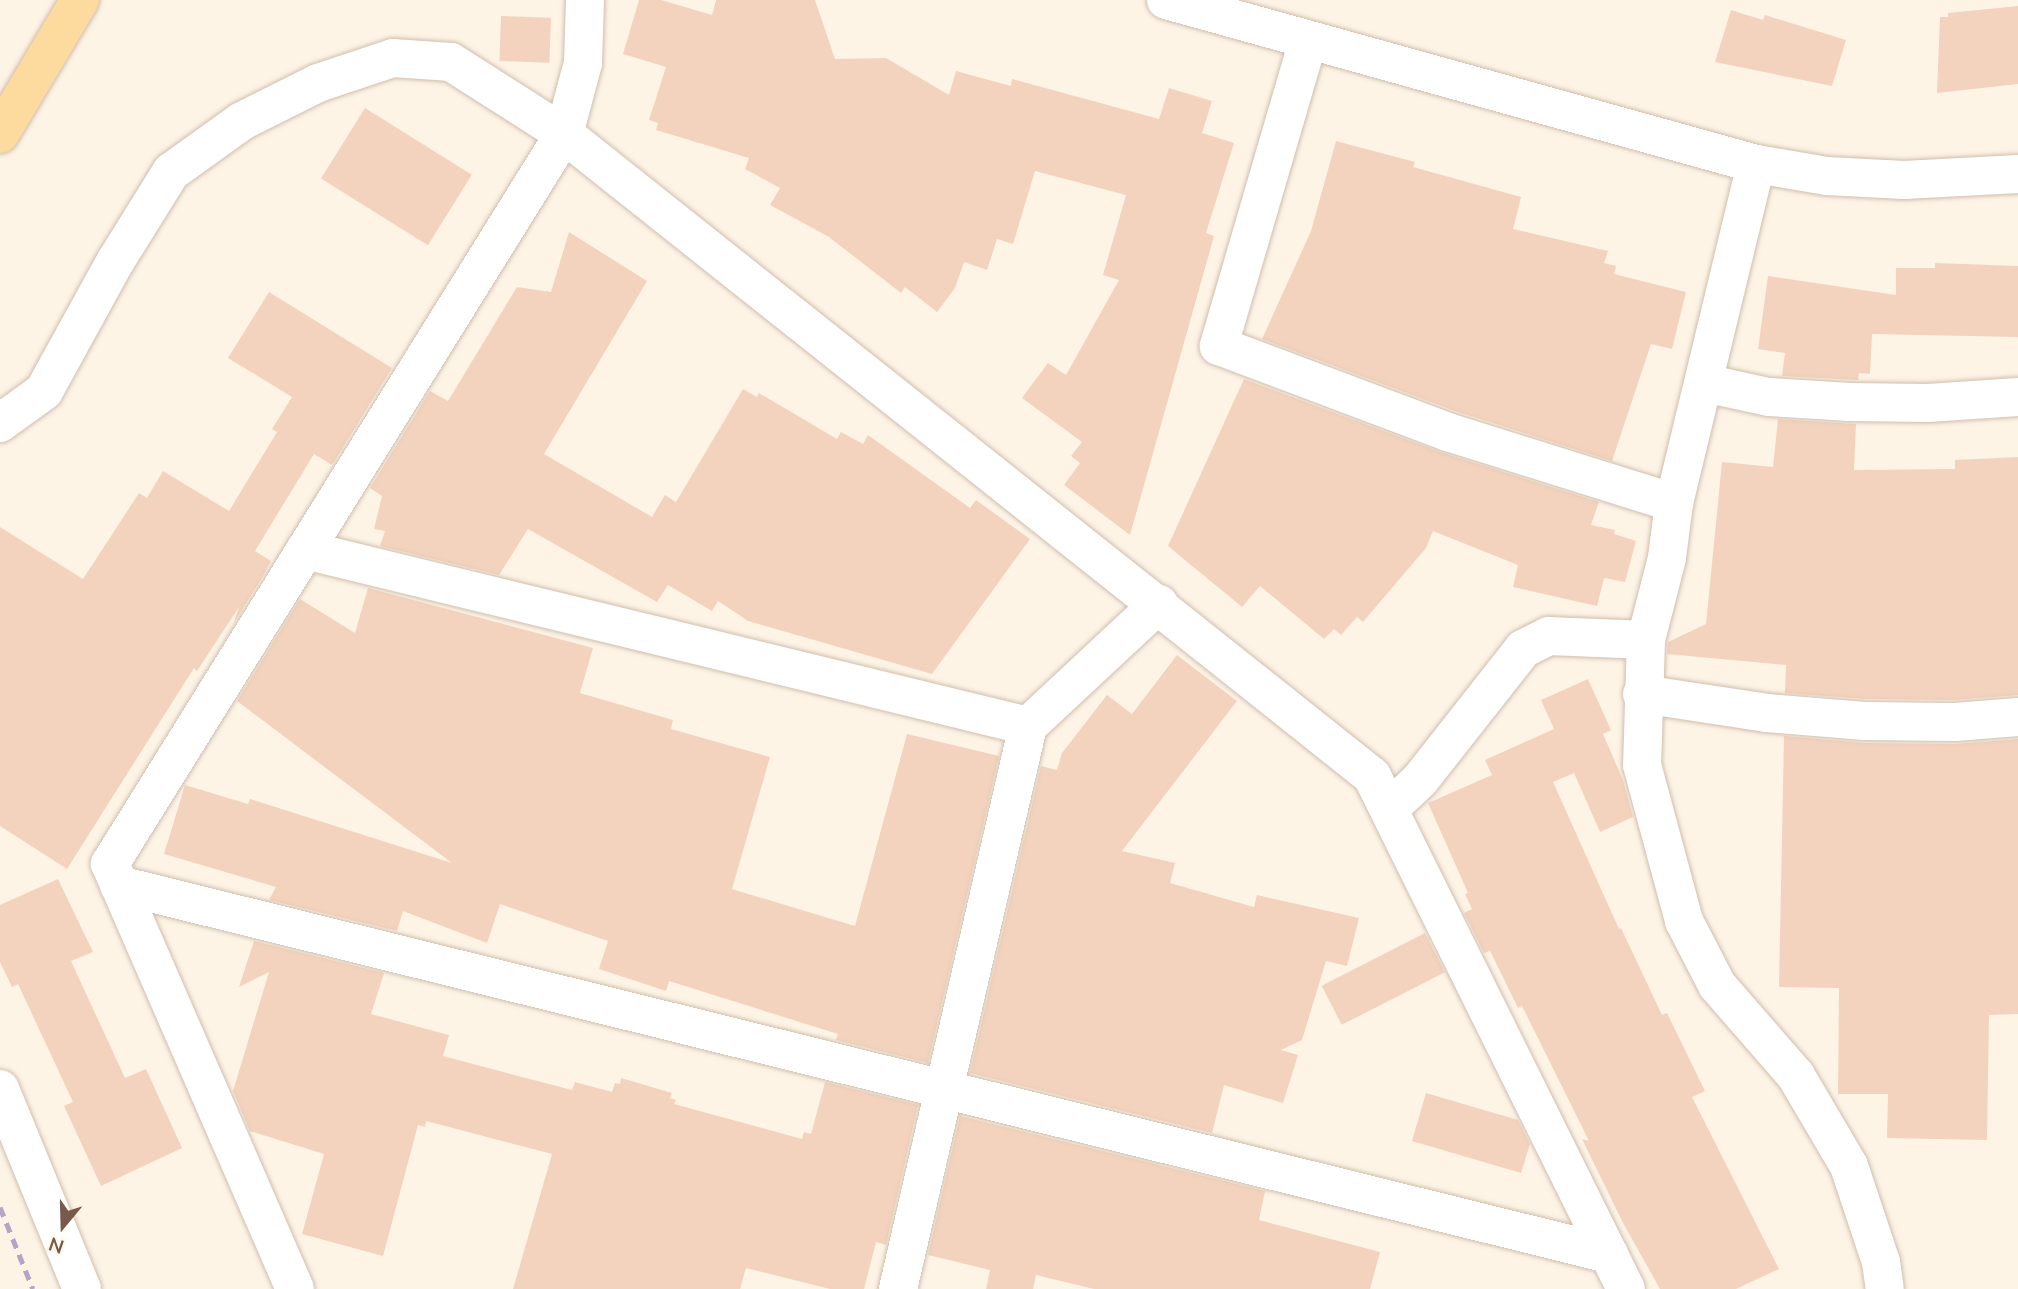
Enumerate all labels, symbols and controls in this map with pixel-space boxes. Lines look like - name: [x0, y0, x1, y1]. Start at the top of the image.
- north arrow: [28, 1191, 98, 1261]
- text: N: [45, 1232, 67, 1260]

